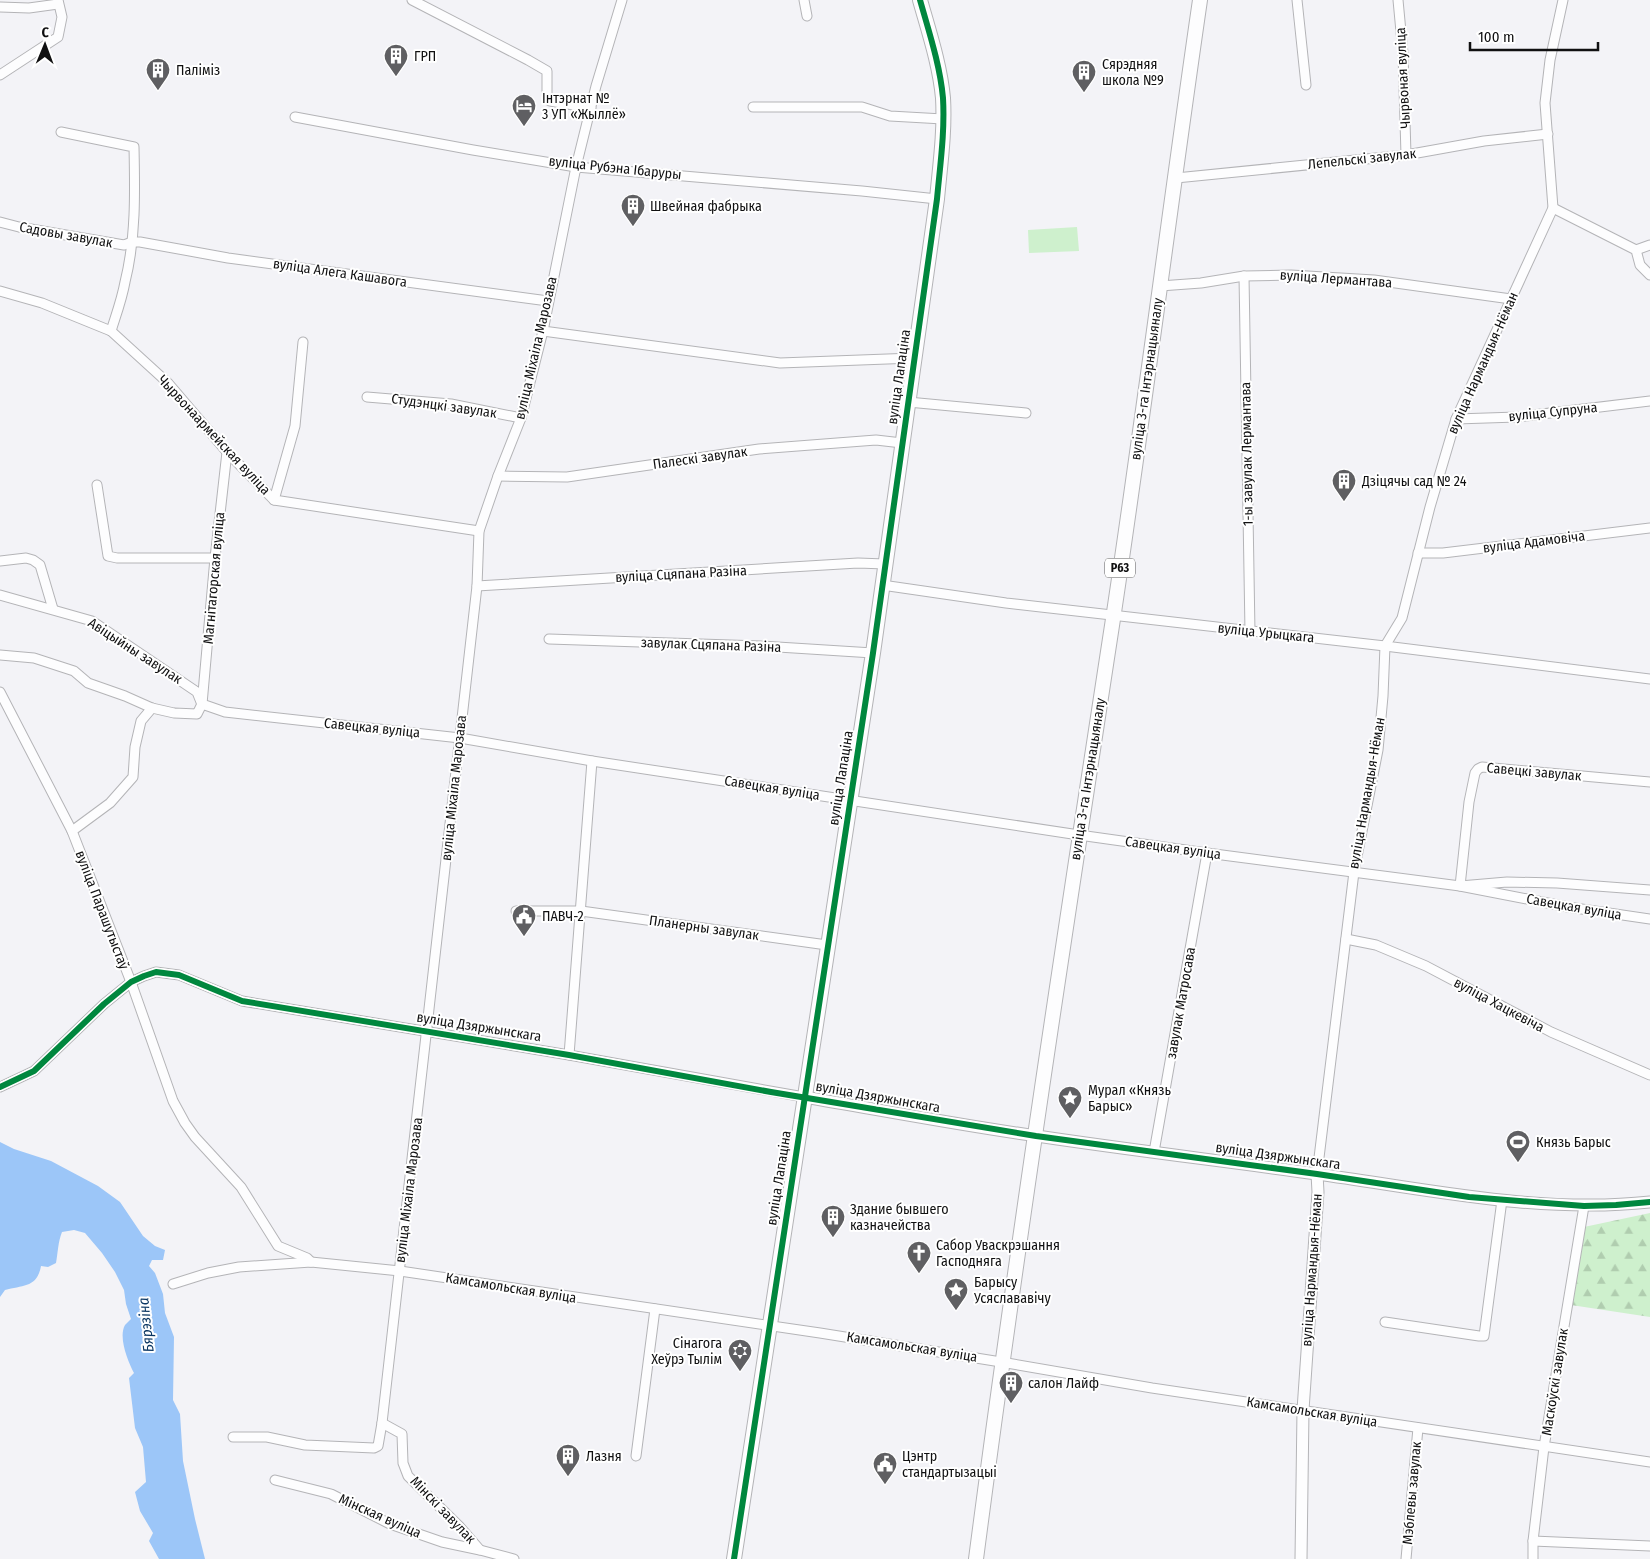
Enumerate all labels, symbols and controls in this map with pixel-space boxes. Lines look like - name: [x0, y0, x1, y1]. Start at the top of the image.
- north arrow: [20, 20, 70, 70]
- scale bar: [1470, 20, 1598, 52]
- text: С: [41, 24, 50, 41]
- street label: Чырвоная вуліца: [1392, 27, 1414, 129]
- text: 100 m: [1478, 28, 1515, 46]
- building icon: ГРП: [383, 43, 409, 77]
- place label: ГРП: [414, 48, 436, 65]
- place label: Сярэдняя школа №9: [1102, 56, 1164, 89]
- building icon: Паліміз: [145, 57, 171, 91]
- building icon: Сярэдняя школа №9: [1071, 59, 1097, 93]
- place label: Паліміз: [176, 62, 220, 79]
- place label: Інтэрнат № 3 УП «Жыллё»: [542, 90, 626, 123]
- hotel icon: Інтэрнат № 3 УП «Жыллё»: [511, 93, 537, 127]
- street label: Лепельскі завулак: [1307, 145, 1417, 173]
- street label: вуліца Рубэна Ібаруры: [548, 153, 682, 183]
- building icon: Швейная фабрыка: [620, 193, 646, 227]
- place label: Швейная фабрыка: [650, 198, 762, 215]
- street label: Садовы завулак: [18, 218, 114, 252]
- street label: вуліца Алега Кашавога: [272, 255, 408, 291]
- street label: вуліца Лермантава: [1279, 267, 1393, 291]
- street label: вуліца Міхаіла Марозава: [511, 275, 561, 421]
- street label: вуліца Нармандыя-Нёман: [1444, 289, 1522, 437]
- street label: вуліца 3-га Інтэрнацыяналу: [1127, 296, 1167, 461]
- street label: вуліца Лапаціна: [884, 328, 914, 426]
- street label: Чырвонаармейская вуліца: [154, 372, 274, 499]
- street label: 1-ы завулак Лермантава: [1237, 382, 1257, 526]
- street label: Студэнцкі завулак: [390, 390, 498, 422]
- street label: вуліца Супруна: [1508, 399, 1598, 425]
- street label: Палескі завулак: [652, 443, 749, 473]
- building icon: Дзіцячы сад № 24: [1331, 468, 1357, 502]
- place label: Дзіцячы сад № 24: [1361, 473, 1467, 490]
- street label: Магнітагорская вуліца: [200, 511, 228, 645]
- street label: вуліца Адамовіча: [1482, 527, 1586, 557]
- road number: Р63: [1105, 558, 1135, 578]
- street label: вуліца Сцяпана Разіна: [615, 562, 747, 586]
- street label: Авіцыйны завулак: [85, 614, 186, 688]
- street label: вуліца Урыцкага: [1217, 619, 1315, 647]
- street label: завулак Сцяпана Разіна: [641, 634, 782, 656]
- street label: вуліца 3-га Інтэрнацыяналу: [1067, 696, 1109, 861]
- street label: вуліца Міхаіла Марозава: [438, 714, 470, 862]
- street label: Савецкая вуліца: [323, 715, 421, 742]
- street label: вуліца Нармандыя-Нёман: [1345, 716, 1389, 870]
- street label: вуліца Лапаціна: [825, 729, 857, 827]
- street label: Савецкі завулак: [1486, 759, 1582, 785]
- street label: Савецкая вуліца: [723, 772, 821, 804]
- street label: Савецкая вуліца: [1124, 833, 1222, 863]
- street label: вуліца Парашутыстаў: [71, 848, 133, 973]
- street label: Савецкая вуліца: [1525, 890, 1623, 924]
- public building icon: ПАВЧ-2: [511, 903, 537, 937]
- place label: ПАВЧ-2: [542, 908, 584, 925]
- street label: Планерны завулак: [648, 912, 761, 944]
- street label: завулак Матросава: [1163, 946, 1199, 1060]
- street label: вуліца Хацкевіча: [1451, 974, 1547, 1036]
- street label: вуліца Дзяржынскага: [415, 1009, 543, 1045]
- street label: вуліца Дзяржынскага: [814, 1078, 942, 1116]
- place label: Мурал «Князь Барыс»: [1088, 1082, 1171, 1115]
- place icon: Мурал «Князь Барыс»: [1057, 1085, 1083, 1119]
- street label: вуліца Міхаіла Марозава: [392, 1116, 426, 1264]
- street label: вуліца Лапаціна: [763, 1129, 795, 1227]
- sports icon: Князь Барыс: [1505, 1129, 1531, 1163]
- place label: Князь Барыс: [1536, 1134, 1611, 1151]
- street label: вуліца Дзяржынскага: [1214, 1139, 1342, 1173]
- street label: вуліца Нармандыя-Нёман: [1298, 1193, 1326, 1347]
- place label: Здание бывшего казначейства: [850, 1201, 949, 1234]
- building icon: Здание бывшего казначейства: [820, 1204, 846, 1238]
- place label: Сабор Уваскрэшання Гасподняга: [936, 1237, 1060, 1270]
- church icon: Сабор Уваскрэшання Гасподняга: [906, 1240, 932, 1274]
- street label: Камсамольская вуліца: [444, 1269, 578, 1307]
- place label: Барысу Усяслававічу: [973, 1274, 1051, 1307]
- place icon: Барысу Усяслававічу: [943, 1277, 969, 1311]
- water label: Бярэзіна: [134, 1296, 158, 1353]
- street label: Маскоўскі завулак: [1538, 1327, 1572, 1437]
- street label: Камсамольская вуліца: [845, 1328, 979, 1366]
- place label: Сінагога Хеўрэ Тылім: [651, 1335, 722, 1368]
- synagogue icon: Сінагога Хеўрэ Тылім: [727, 1338, 753, 1372]
- building icon: салон Лайф: [998, 1370, 1024, 1404]
- place label: салон Лайф: [1028, 1375, 1099, 1392]
- street label: Камсамольская вуліца: [1245, 1393, 1379, 1431]
- street label: Мэблевы завулак: [1399, 1440, 1425, 1545]
- building icon: Лазня: [555, 1443, 581, 1477]
- place label: Лазня: [586, 1448, 622, 1465]
- place label: Цэнтр стандартызацыі: [902, 1448, 997, 1481]
- public building icon: Цэнтр стандартызацыі: [872, 1451, 898, 1485]
- street label: Мінскі завулак: [407, 1473, 480, 1547]
- street label: Мінская вуліца: [336, 1490, 424, 1542]

